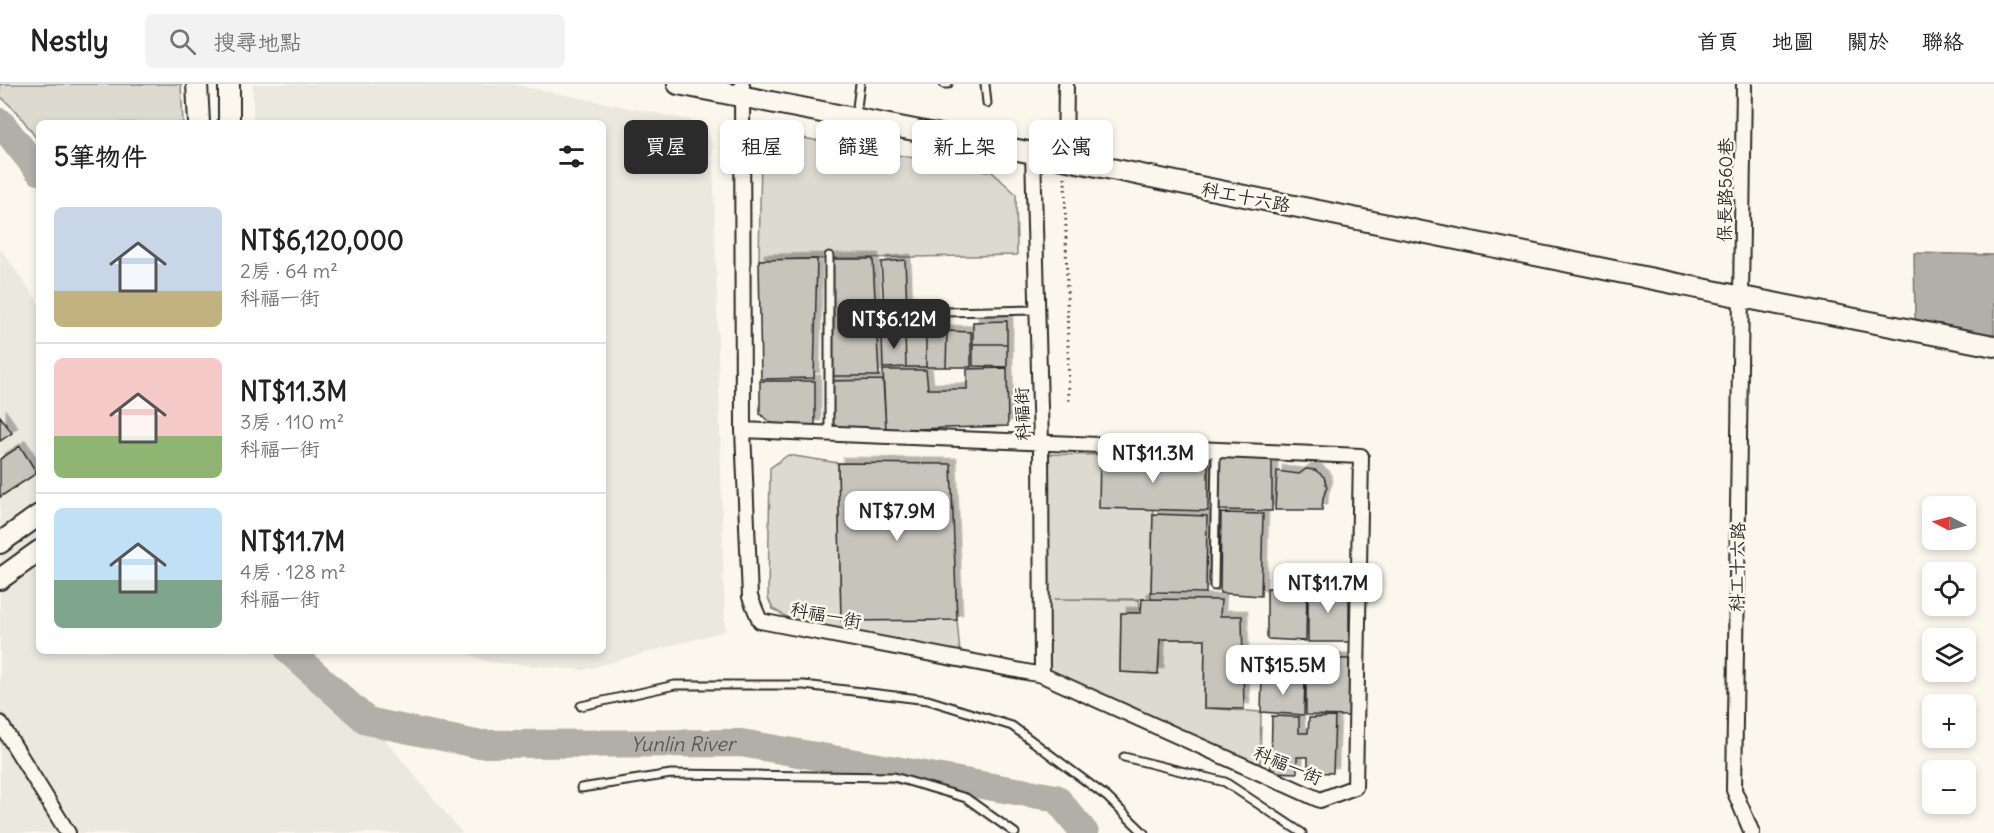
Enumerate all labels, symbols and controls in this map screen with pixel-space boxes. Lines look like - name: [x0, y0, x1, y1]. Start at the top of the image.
- search box: [145, 14, 565, 68]
- text: Nestly: [30, 23, 109, 59]
- icon: search: [166, 25, 199, 58]
- text: 搜尋地點: [214, 28, 302, 56]
- text: 首頁: [1697, 28, 1739, 55]
- text: 地圖: [1772, 28, 1814, 55]
- text: 關於: [1847, 28, 1889, 55]
- text: 聯絡: [1922, 28, 1964, 55]
- chip: 買屋: [624, 120, 708, 174]
- chip: 租屋: [720, 120, 804, 174]
- chip: 篩選: [816, 120, 900, 174]
- chip: 新上架: [912, 120, 1017, 174]
- chip: 公寓: [1029, 120, 1113, 174]
- street label: 保長路560巷: [1713, 138, 1737, 242]
- text: 5筆物件: [54, 140, 147, 173]
- icon: filters: [555, 140, 588, 173]
- street label: 科工十六路: [1200, 177, 1292, 217]
- text: NT$6,120,000: [240, 224, 404, 257]
- icon: home: [102, 231, 174, 303]
- text: 2房 · 64 m²: [240, 258, 338, 283]
- text: 科福一街: [240, 285, 320, 310]
- pin: NT$6.12M: [832, 299, 956, 350]
- text: NT$6.12M: [851, 306, 937, 331]
- text: NT$11.3M: [240, 375, 347, 408]
- icon: home: [102, 382, 174, 454]
- street label: 科福街: [1010, 387, 1034, 441]
- text: 3房 · 110 m²: [240, 409, 344, 434]
- pin: NT$11.3M: [1091, 433, 1215, 484]
- text: 科福一街: [240, 436, 320, 461]
- text: NT$11.3M: [1112, 440, 1194, 465]
- pin: NT$7.9M: [842, 491, 952, 542]
- north arrow: [1922, 496, 1976, 550]
- map controls: [1922, 496, 1976, 814]
- text: NT$7.9M: [858, 498, 936, 523]
- street label: 科工十六路: [1725, 522, 1749, 612]
- text: NT$11.7M: [240, 525, 345, 558]
- icon: home: [102, 532, 174, 604]
- text: 4房 · 128 m²: [240, 559, 346, 584]
- button: locate: [1922, 562, 1976, 616]
- pin: NT$11.7M: [1266, 563, 1390, 614]
- text: NT$11.7M: [1287, 570, 1369, 595]
- text: 科福一街: [240, 586, 320, 611]
- street label: 科福一街: [788, 597, 864, 633]
- button: layers: [1922, 628, 1976, 682]
- pin: NT$15.5M: [1221, 645, 1345, 696]
- text: NT$15.5M: [1240, 652, 1326, 677]
- button: +: [1922, 694, 1976, 748]
- water label: Yunlin River: [631, 731, 738, 756]
- street label: 科福一街: [1250, 740, 1326, 790]
- button: −: [1922, 760, 1976, 814]

